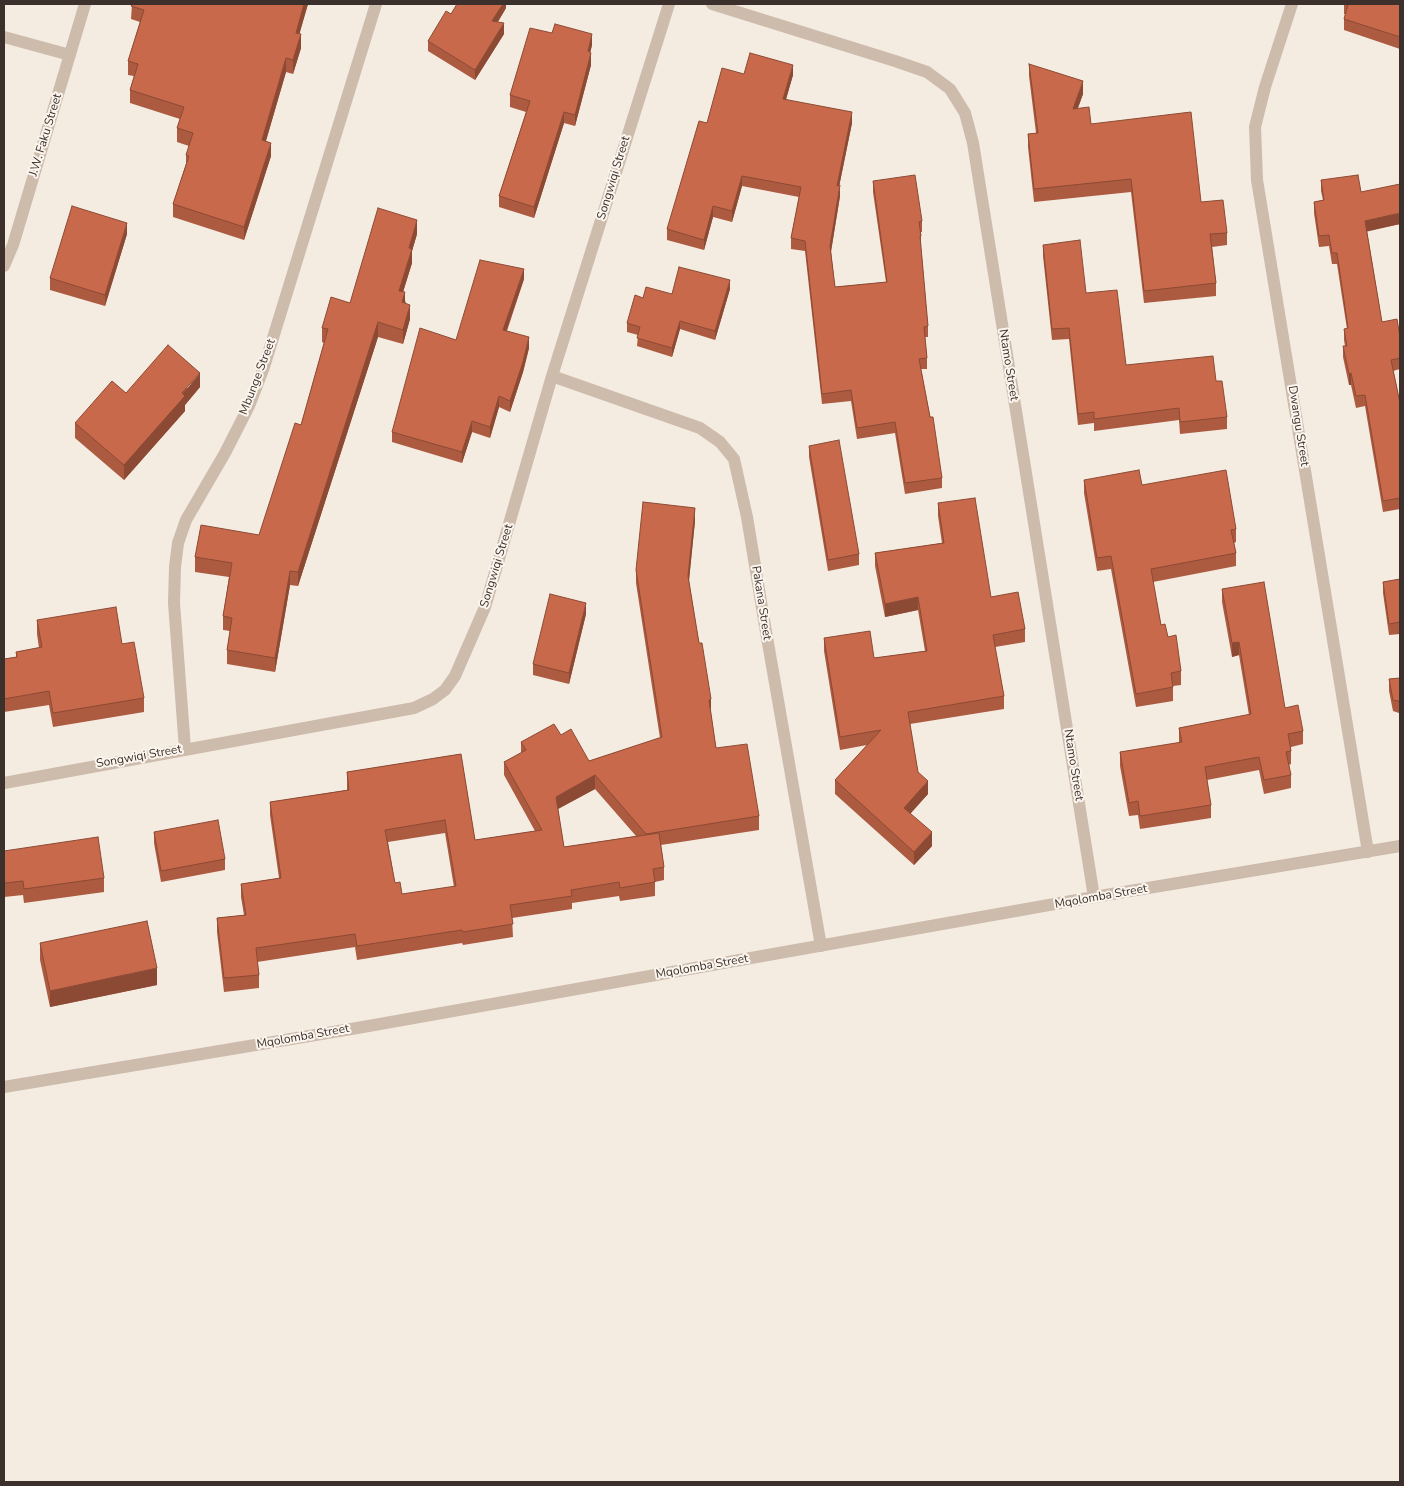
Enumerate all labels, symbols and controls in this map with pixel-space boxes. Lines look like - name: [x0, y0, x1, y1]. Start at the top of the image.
- street label: J.W. Faku Street: [27, 92, 65, 178]
- street label: Songwiqi Street: [594, 135, 634, 221]
- street label: Ntamo Street: [995, 328, 1021, 402]
- street label: Mbunge Street: [237, 337, 279, 417]
- street label: Dwangu Street: [1285, 385, 1311, 467]
- street label: Songwiqi Street: [477, 523, 517, 609]
- street label: Pakana Street: [748, 565, 774, 641]
- street label: Ntamo Street: [1060, 728, 1086, 802]
- street label: Songwiqi Street: [95, 742, 183, 772]
- street label: Mqolomba Street: [1054, 882, 1148, 912]
- street label: Mqolomba Street: [655, 952, 749, 982]
- street label: Mqolomba Street: [256, 1022, 350, 1052]

